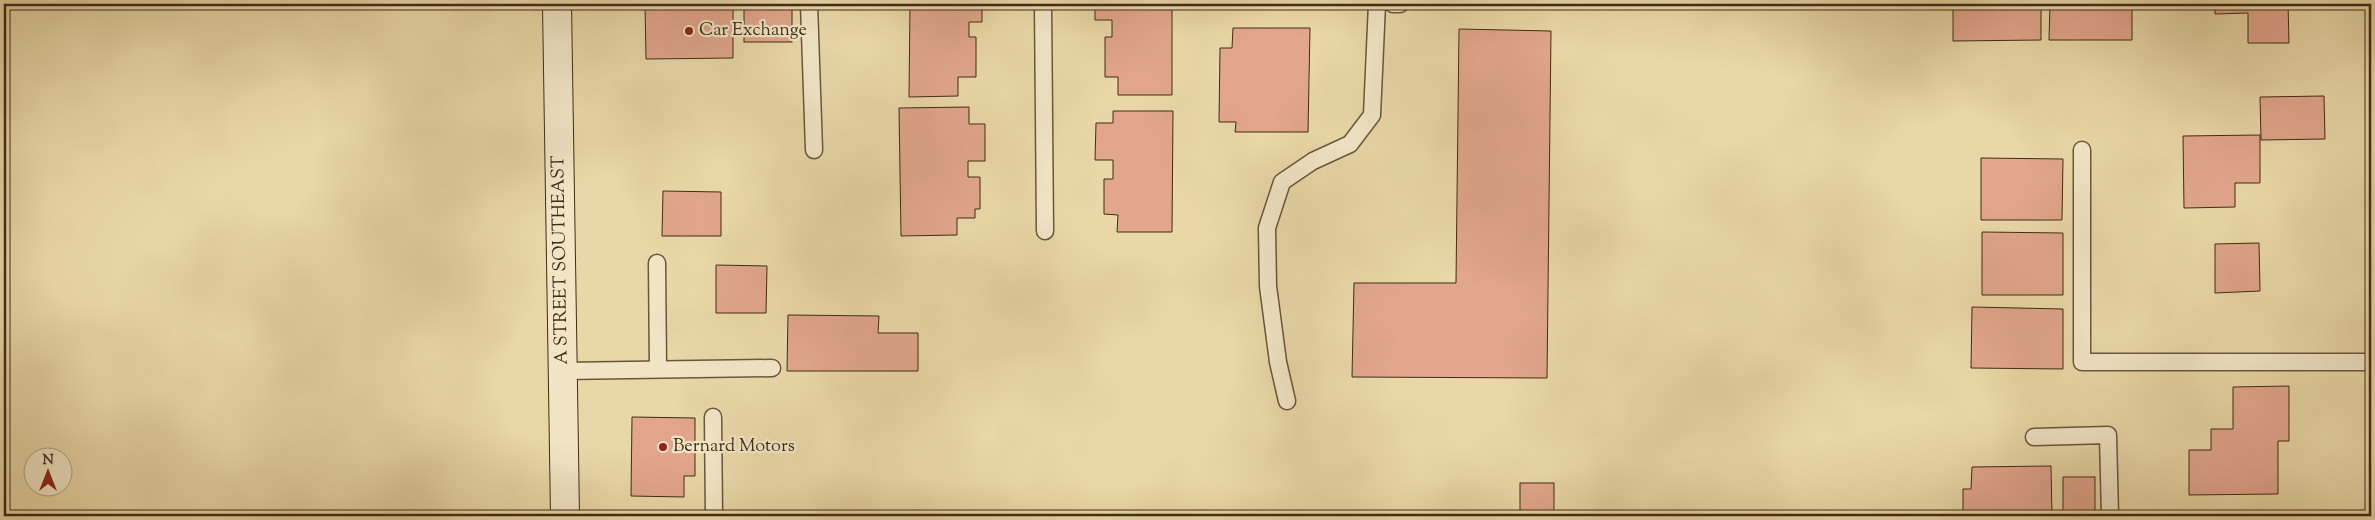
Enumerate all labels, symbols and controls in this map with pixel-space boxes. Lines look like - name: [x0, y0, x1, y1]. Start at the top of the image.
- place label: Car Exchange: [699, 18, 807, 44]
- marker: Car Exchange: [683, 25, 695, 37]
- street label: A STREET SOUTHEAST: [546, 155, 576, 365]
- place label: Bernard Motors: [673, 434, 795, 460]
- marker: Bernard Motors: [657, 441, 669, 453]
- north arrow: [22, 448, 72, 498]
- text: N: [42, 451, 54, 471]

